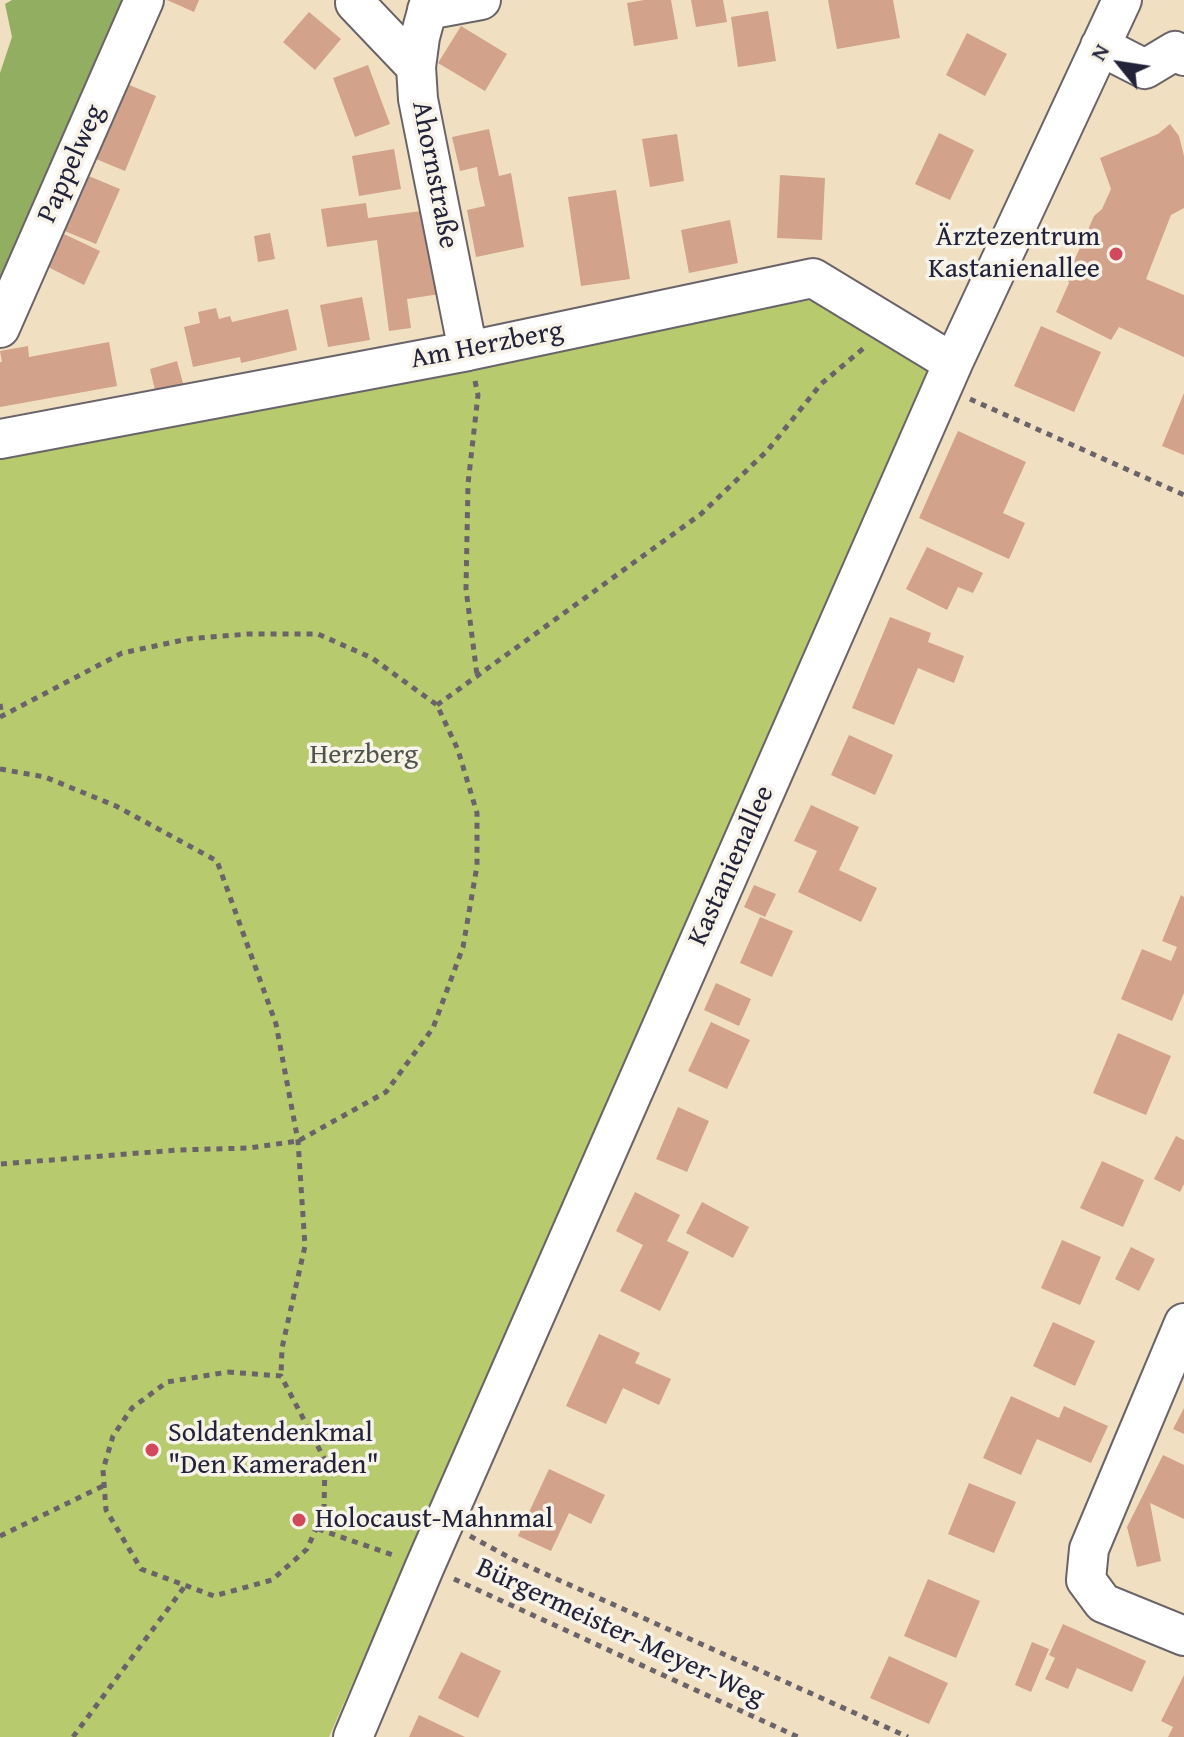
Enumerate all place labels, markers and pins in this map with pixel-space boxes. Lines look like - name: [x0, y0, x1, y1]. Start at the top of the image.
- place label: Ärztezentrum Kastanienallee: [928, 221, 1100, 287]
- marker: Ärztezentrum Kastanienallee: [1107, 245, 1125, 263]
- place label: Soldatendenkmal "Den Kameraden": [168, 1417, 379, 1483]
- marker: Soldatendenkmal "Den Kameraden": [143, 1441, 161, 1459]
- place label: Holocaust-Mahnmal: [315, 1503, 553, 1537]
- marker: Holocaust-Mahnmal: [290, 1511, 308, 1529]

